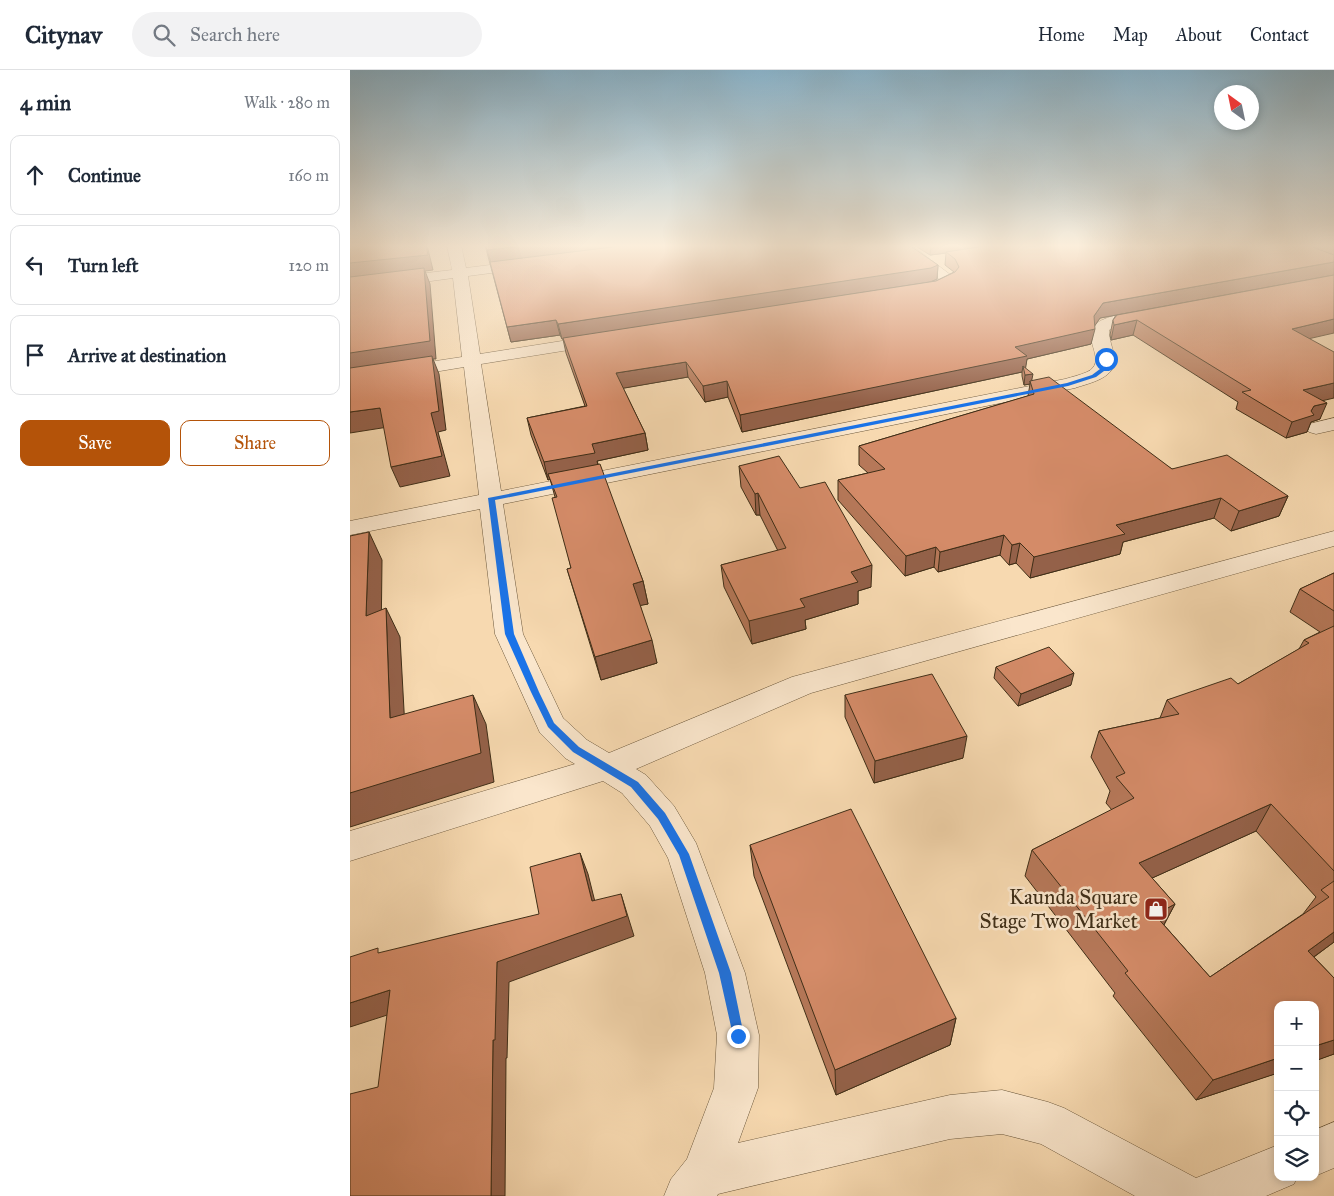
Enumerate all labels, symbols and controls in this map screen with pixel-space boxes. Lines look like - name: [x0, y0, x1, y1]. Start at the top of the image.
- search box: [132, 12, 482, 57]
- text: Citynav: [25, 20, 102, 50]
- icon: search: [150, 21, 178, 49]
- text: Search here: [190, 23, 280, 46]
- text: Home: [1038, 24, 1085, 46]
- text: Map: [1113, 24, 1148, 46]
- text: About: [1176, 24, 1222, 46]
- text: Contact: [1250, 24, 1309, 46]
- north arrow: [1214, 85, 1259, 130]
- text: 4 min: [20, 90, 71, 116]
- text: Walk · 280 m: [244, 93, 330, 112]
- icon: ahead: [21, 161, 49, 189]
- text: Continue: [68, 164, 141, 187]
- text: 160 m: [288, 166, 329, 185]
- icon: left: [21, 251, 49, 279]
- text: Turn left: [68, 254, 138, 277]
- text: 120 m: [289, 256, 329, 275]
- icon: arrive: [21, 341, 49, 369]
- text: Arrive at destination: [68, 344, 226, 367]
- route start: [1095, 348, 1118, 371]
- button: Save: [20, 420, 170, 466]
- button: Share: [180, 420, 330, 466]
- place label: Kaunda Square Stage Two Market: [980, 884, 1139, 934]
- shop icon: Kaunda Square Stage Two Market: [1143, 896, 1169, 922]
- map controls: [1274, 1001, 1319, 1181]
- button: +: [1274, 1001, 1319, 1046]
- route end: [727, 1025, 750, 1048]
- button: −: [1274, 1046, 1319, 1091]
- button: locate: [1274, 1091, 1319, 1136]
- button: layers: [1274, 1136, 1319, 1181]

